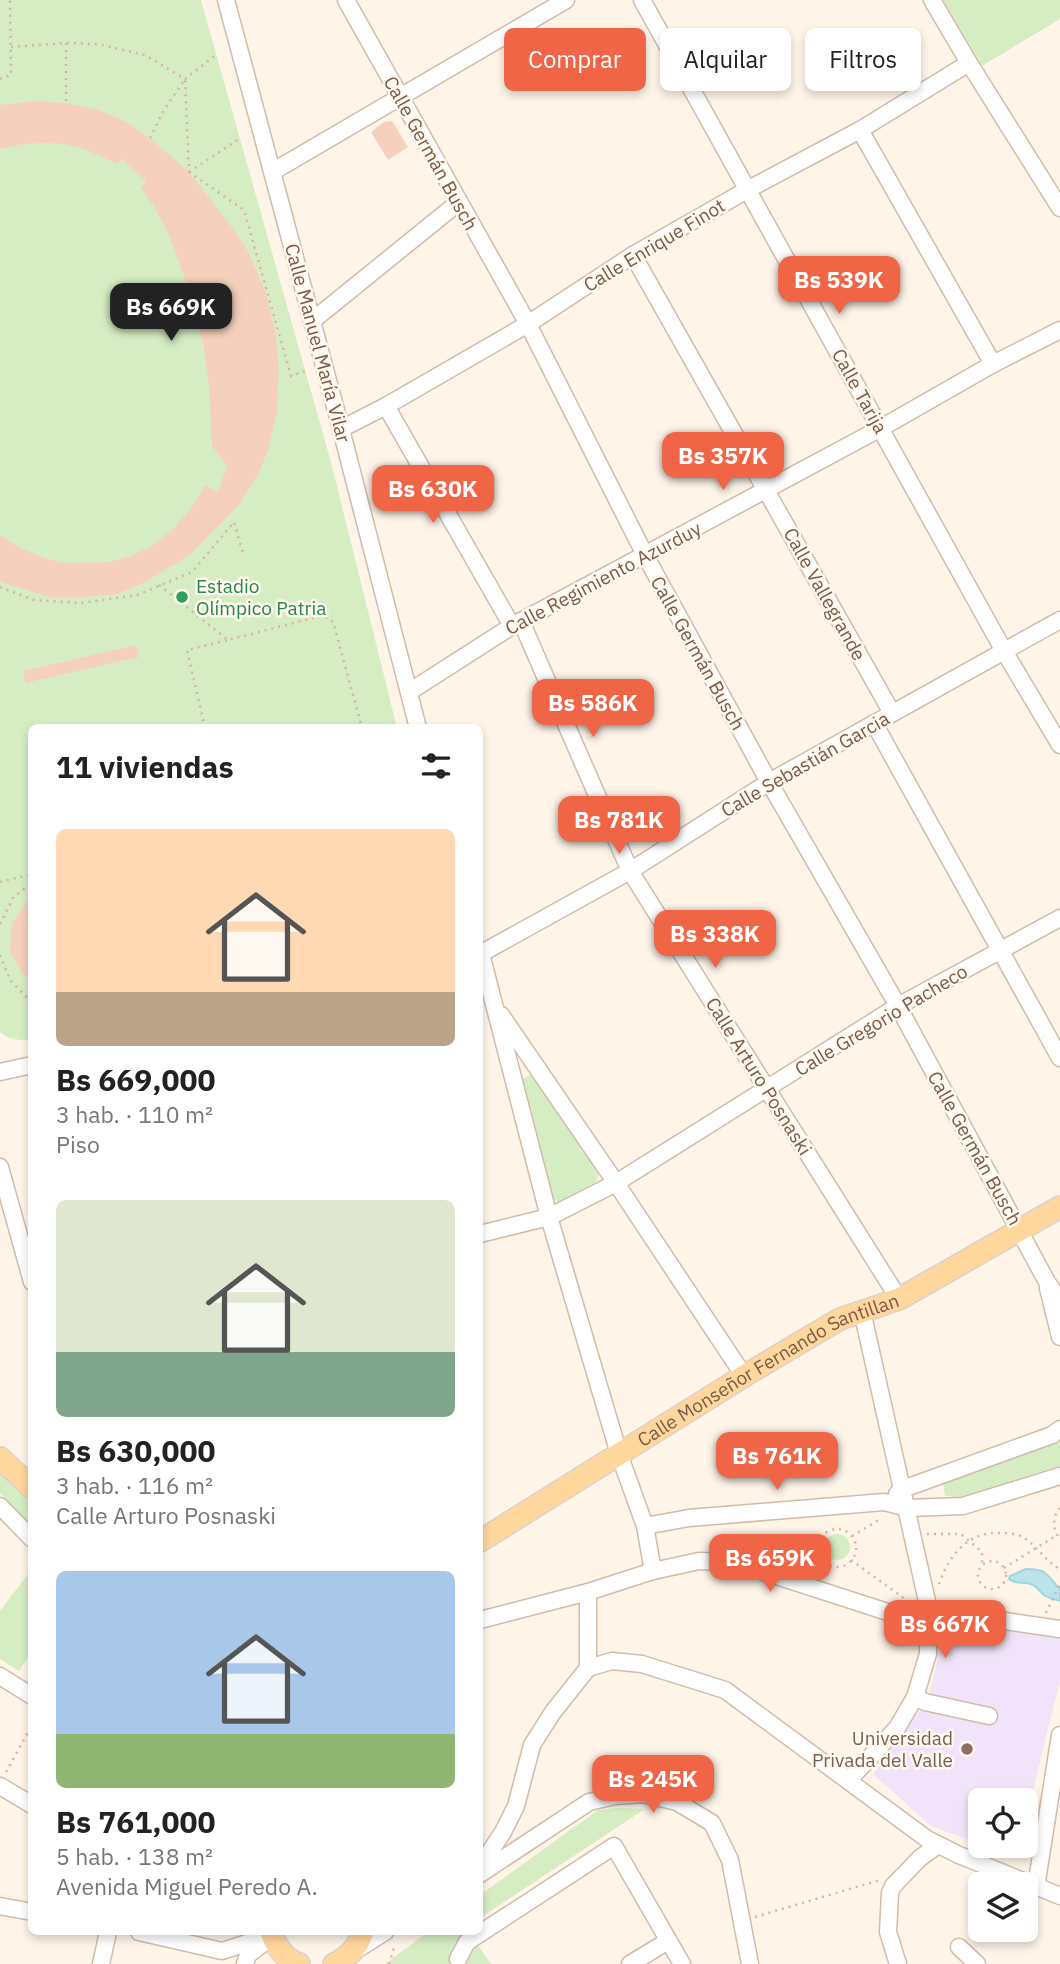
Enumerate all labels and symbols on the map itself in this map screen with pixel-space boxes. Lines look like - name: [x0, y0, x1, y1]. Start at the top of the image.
- street label: Calle Germán Busch: [379, 72, 483, 234]
- street label: Calle Enrique Finot: [579, 193, 729, 297]
- street label: Calle Manuel María Vilar: [280, 241, 356, 445]
- pin: Bs 539K: [774, 256, 904, 316]
- pin: Bs 669K: [106, 284, 236, 343]
- street label: Calle Tarija: [827, 344, 893, 438]
- pin: Bs 357K: [658, 433, 788, 492]
- pin: Bs 630K: [368, 466, 498, 525]
- street label: Calle Regimiento Azurduy: [501, 516, 706, 640]
- street label: Calle Vallegrande: [779, 523, 871, 665]
- street label: Calle Germán Busch: [646, 572, 750, 734]
- place label: Estadio Olímpico Patria: [196, 574, 326, 620]
- marker: Estadio Olímpico Patria: [174, 589, 190, 605]
- pin: Bs 586K: [528, 680, 658, 739]
- street label: Calle Sebastián Garcia: [717, 706, 893, 822]
- pin: Bs 781K: [554, 796, 684, 856]
- pin: Bs 338K: [650, 911, 780, 970]
- street label: Calle Gregorio Pacheco: [790, 959, 972, 1081]
- street label: Calle Arturo Posnaski: [701, 993, 817, 1159]
- street label: Calle Germán Busch: [923, 1067, 1027, 1229]
- street label: Calle Monseñor Fernando Santillan: [633, 1288, 902, 1452]
- pin: Bs 761K: [712, 1432, 842, 1492]
- pin: Bs 659K: [705, 1534, 835, 1594]
- pin: Bs 667K: [880, 1600, 1010, 1660]
- place label: Universidad Privada del Valle: [812, 1726, 953, 1772]
- marker: Universidad Privada del Valle: [959, 1741, 975, 1757]
- pin: Bs 245K: [588, 1756, 718, 1815]

